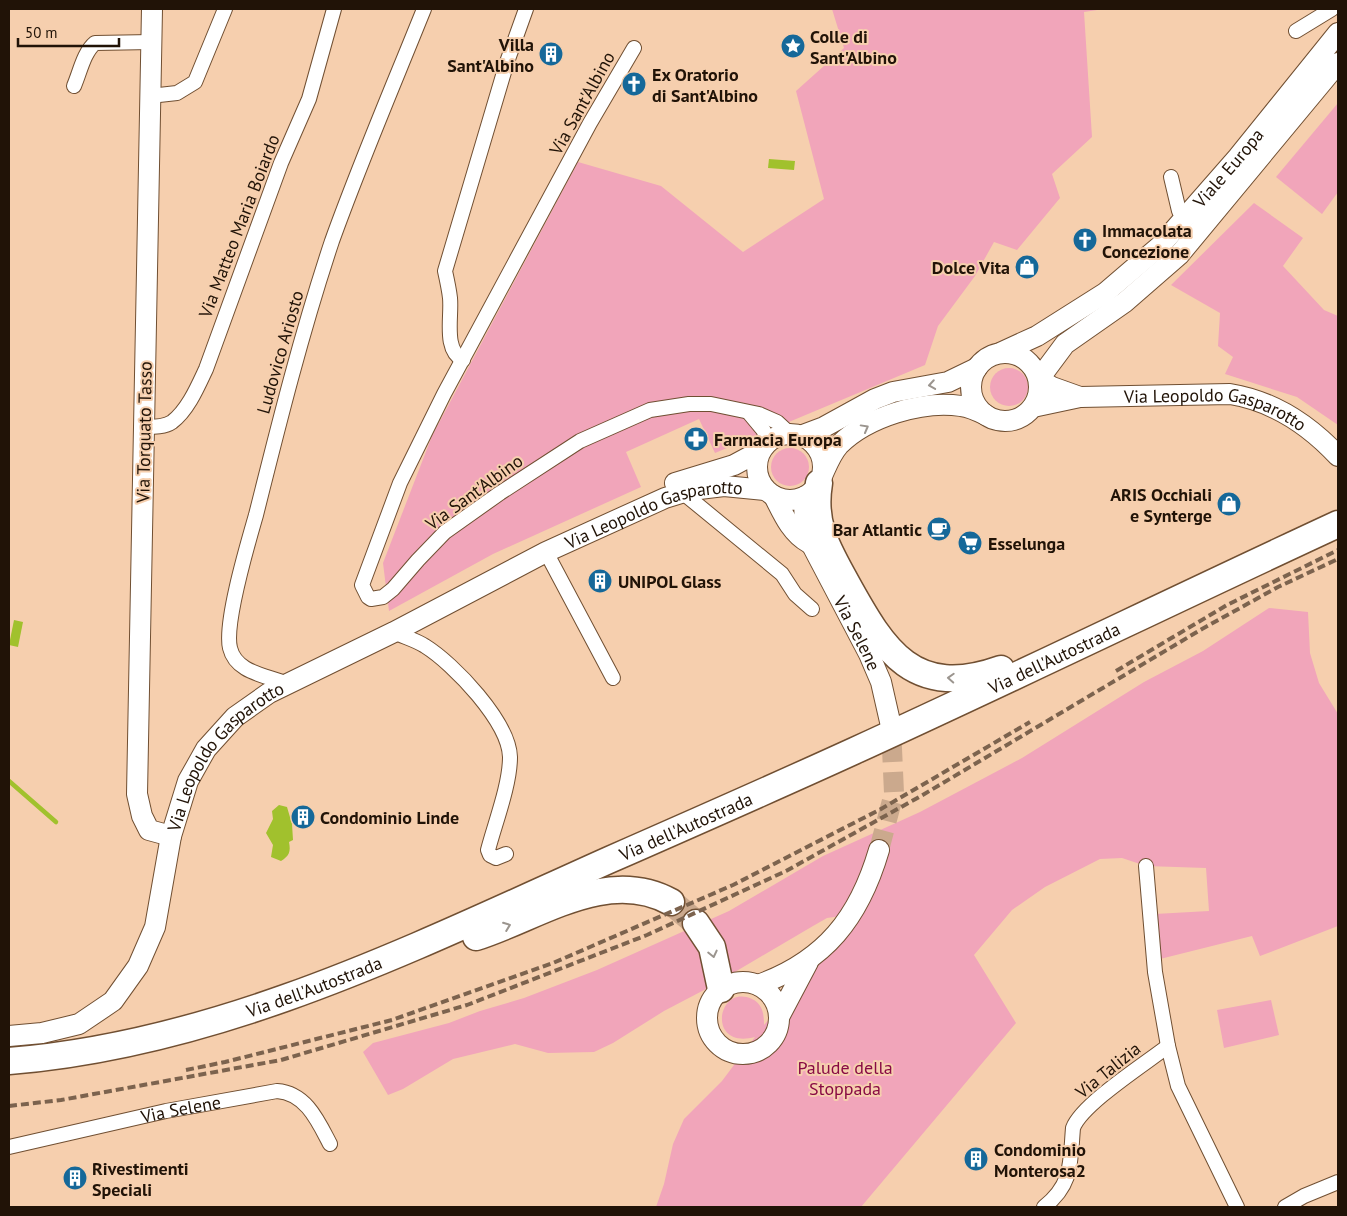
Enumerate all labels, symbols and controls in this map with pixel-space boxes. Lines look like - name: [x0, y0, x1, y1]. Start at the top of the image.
- scale bar: [18, 15, 119, 47]
- text: 50 m: [25, 23, 58, 42]
- place label: Colle di Sant'Albino: [810, 25, 897, 69]
- place label: Villa Sant'Albino: [447, 33, 534, 77]
- place icon: Colle di Sant'Albino: [780, 33, 806, 59]
- building icon: Villa Sant'Albino: [538, 41, 564, 67]
- street label: Via Sant'Albino: [544, 47, 620, 160]
- place label: Ex Oratorio di Sant'Albino: [652, 63, 758, 107]
- church icon: Ex Oratorio di Sant'Albino: [621, 71, 647, 97]
- street label: Viale Europa: [1187, 123, 1268, 213]
- street label: Via Matteo Maria Boiardo: [193, 131, 285, 322]
- place label: Immacolata Concezione: [1102, 219, 1192, 263]
- church icon: Immacolata Concezione: [1072, 227, 1098, 253]
- shop icon: Dolce Vita: [1014, 254, 1040, 280]
- place label: Dolce Vita: [932, 256, 1010, 279]
- street label: Ludovico Ariosto: [251, 288, 309, 416]
- street label: Via Torquato Tasso: [131, 361, 157, 504]
- one-way arrow: [927, 380, 936, 390]
- street label: Via Leopoldo Gasparotto: [1123, 382, 1311, 436]
- one-way arrow: [859, 424, 868, 434]
- pharmacy icon: Farmacia Europa: [683, 426, 709, 452]
- place label: Farmacia Europa: [714, 428, 842, 451]
- street label: Via Sant'Albino: [420, 449, 527, 536]
- street label: Via Leopoldo Gasparotto: [560, 474, 744, 554]
- place label: ARIS Occhiali e Synterge: [1110, 483, 1212, 527]
- shop icon: ARIS Occhiali e Synterge: [1216, 491, 1242, 517]
- cafe icon: Bar Atlantic: [926, 516, 952, 542]
- place label: Bar Atlantic: [833, 518, 922, 541]
- supermarket icon: Esselunga: [957, 530, 983, 556]
- place label: Esselunga: [988, 532, 1065, 555]
- building icon: UNIPOL Glass: [587, 568, 613, 594]
- place label: UNIPOL Glass: [618, 570, 722, 593]
- street label: Via Selene: [828, 591, 886, 674]
- street label: Via dell'Autostrada: [983, 617, 1124, 699]
- one-way arrow: [947, 673, 955, 684]
- street label: Via Leopoldo Gasparotto: [161, 676, 287, 835]
- street label: Via dell'Autostrada: [615, 787, 756, 866]
- building icon: Condominio Linde: [290, 804, 316, 830]
- place label: Condominio Linde: [320, 806, 459, 829]
- one-way arrow: [502, 922, 510, 932]
- one-way arrow: [707, 949, 718, 958]
- street label: Via dell'Autostrada: [242, 950, 385, 1022]
- street label: Via Talizia: [1070, 1037, 1145, 1104]
- park label: Palude della Stoppada: [797, 1056, 893, 1100]
- street label: Via Selene: [138, 1090, 223, 1128]
- place label: Condominio Monterosa2: [994, 1138, 1086, 1182]
- building icon: Condominio Monterosa2: [963, 1146, 989, 1172]
- place label: Rivestimenti Speciali: [92, 1157, 189, 1201]
- building icon: Rivestimenti Speciali: [62, 1165, 88, 1191]

